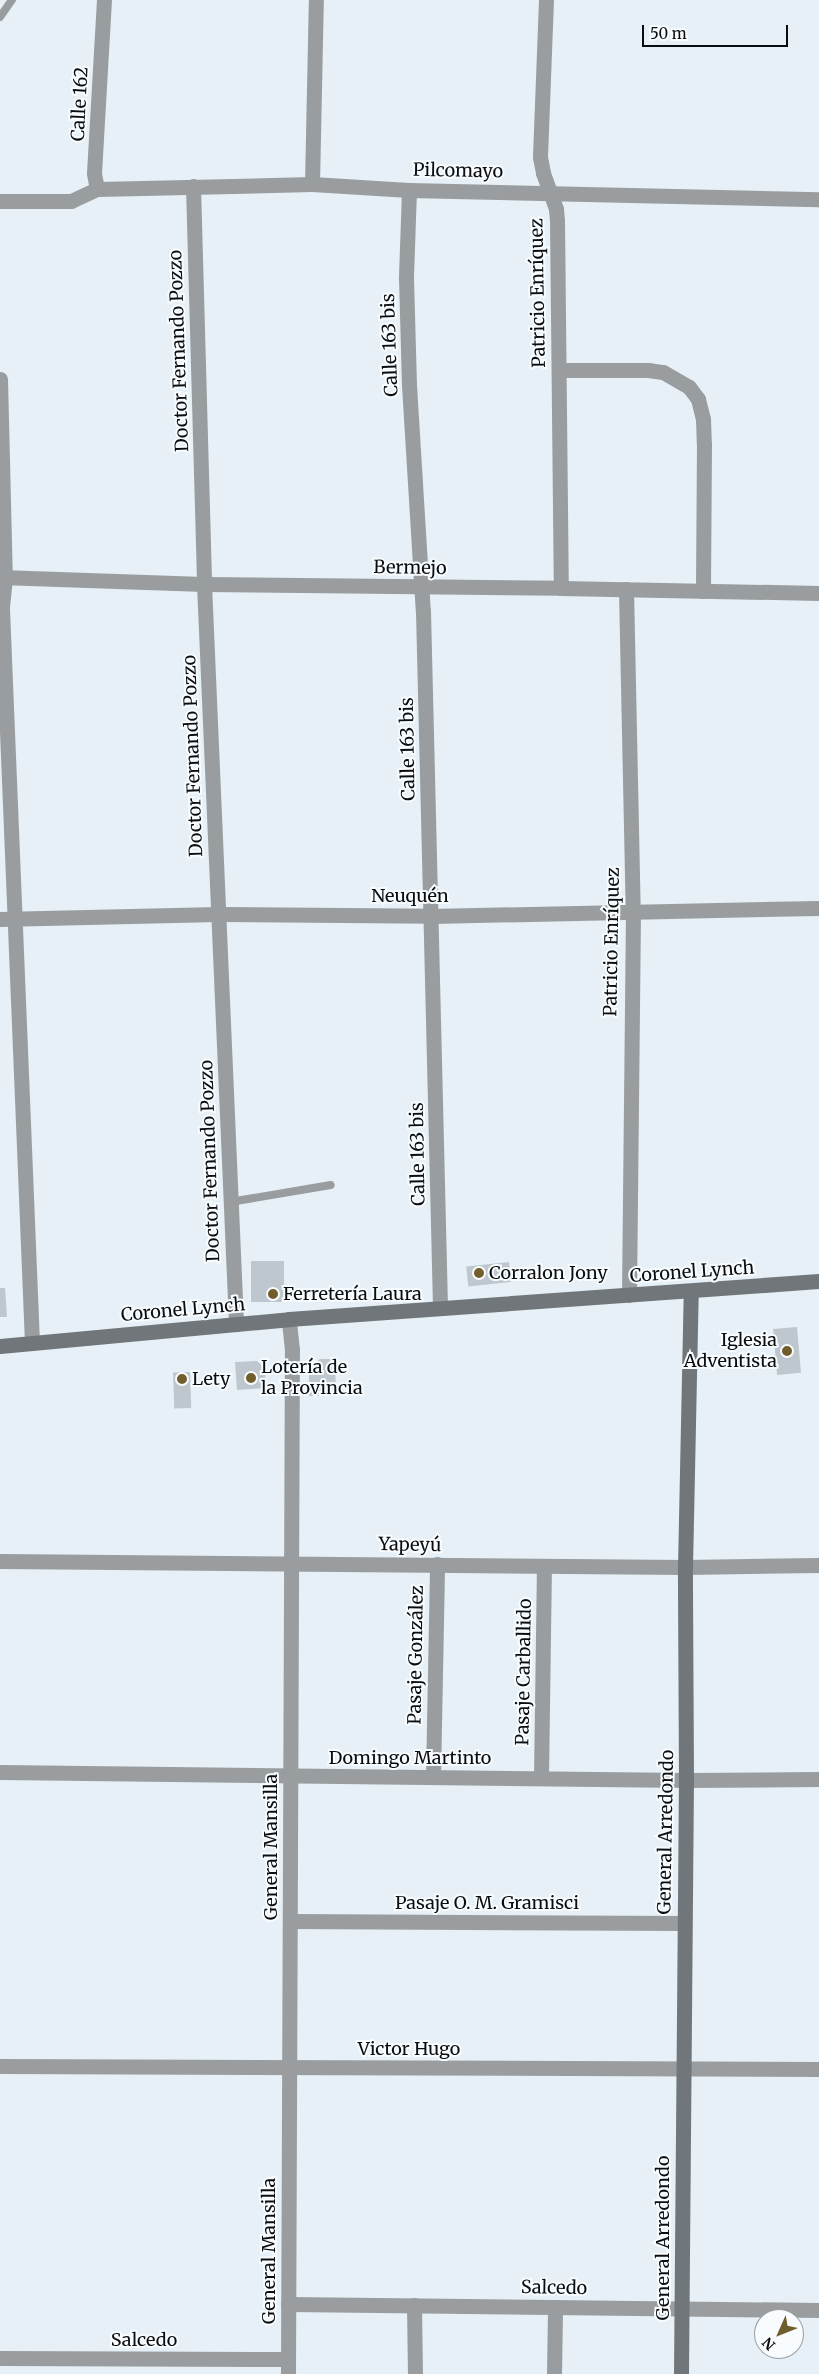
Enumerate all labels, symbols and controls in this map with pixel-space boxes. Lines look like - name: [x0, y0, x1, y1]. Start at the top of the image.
- scale bar: [644, 15, 790, 47]
- text: 50 m: [650, 24, 687, 43]
- street label: Calle 162: [67, 66, 93, 142]
- street label: Pilcomayo: [413, 159, 503, 183]
- street label: Patricio Enríquez: [526, 218, 550, 368]
- street label: Doctor Fernando Pozzo: [165, 250, 193, 452]
- street label: Calle 163 bis: [377, 293, 403, 397]
- street label: Bermejo: [373, 557, 447, 579]
- street label: Doctor Fernando Pozzo: [179, 655, 207, 857]
- street label: Calle 163 bis: [396, 697, 420, 801]
- street label: Patricio Enríquez: [600, 867, 624, 1017]
- street label: Neuquén: [371, 885, 449, 907]
- street label: Doctor Fernando Pozzo: [196, 1060, 224, 1262]
- street label: Calle 163 bis: [406, 1102, 430, 1206]
- street label: Coronel Lynch: [629, 1257, 755, 1287]
- place label: Corralon Jony: [489, 1262, 608, 1284]
- marker: Corralon Jony: [473, 1267, 485, 1279]
- place label: Ferretería Laura: [283, 1283, 422, 1305]
- marker: Ferretería Laura: [267, 1288, 279, 1300]
- street label: Coronel Lynch: [120, 1294, 246, 1326]
- place label: Iglesia Adventista: [684, 1330, 777, 1372]
- marker: Iglesia Adventista: [781, 1345, 793, 1357]
- place label: Lotería de la Provincia: [261, 1357, 363, 1400]
- place label: Lety: [192, 1368, 230, 1390]
- marker: Lotería de la Provincia: [245, 1372, 257, 1384]
- marker: Lety: [176, 1373, 188, 1385]
- street label: Yapeyú: [378, 1534, 442, 1556]
- street label: Pasaje González: [404, 1585, 428, 1725]
- street label: Pasaje Carballido: [512, 1598, 536, 1746]
- street label: Domingo Martinto: [329, 1747, 491, 1769]
- street label: General Arredondo: [654, 1749, 678, 1915]
- street label: General Mansilla: [260, 1774, 282, 1920]
- street label: Pasaje O. M. Gramisci: [395, 1892, 579, 1914]
- street label: Victor Hugo: [358, 2038, 460, 2060]
- street label: General Arredondo: [652, 2156, 674, 2320]
- street label: General Mansilla: [258, 2178, 280, 2324]
- street label: Salcedo: [521, 2277, 587, 2299]
- north arrow: [754, 2309, 804, 2359]
- street label: Salcedo: [111, 2329, 177, 2351]
- text: N: [759, 2333, 779, 2354]

